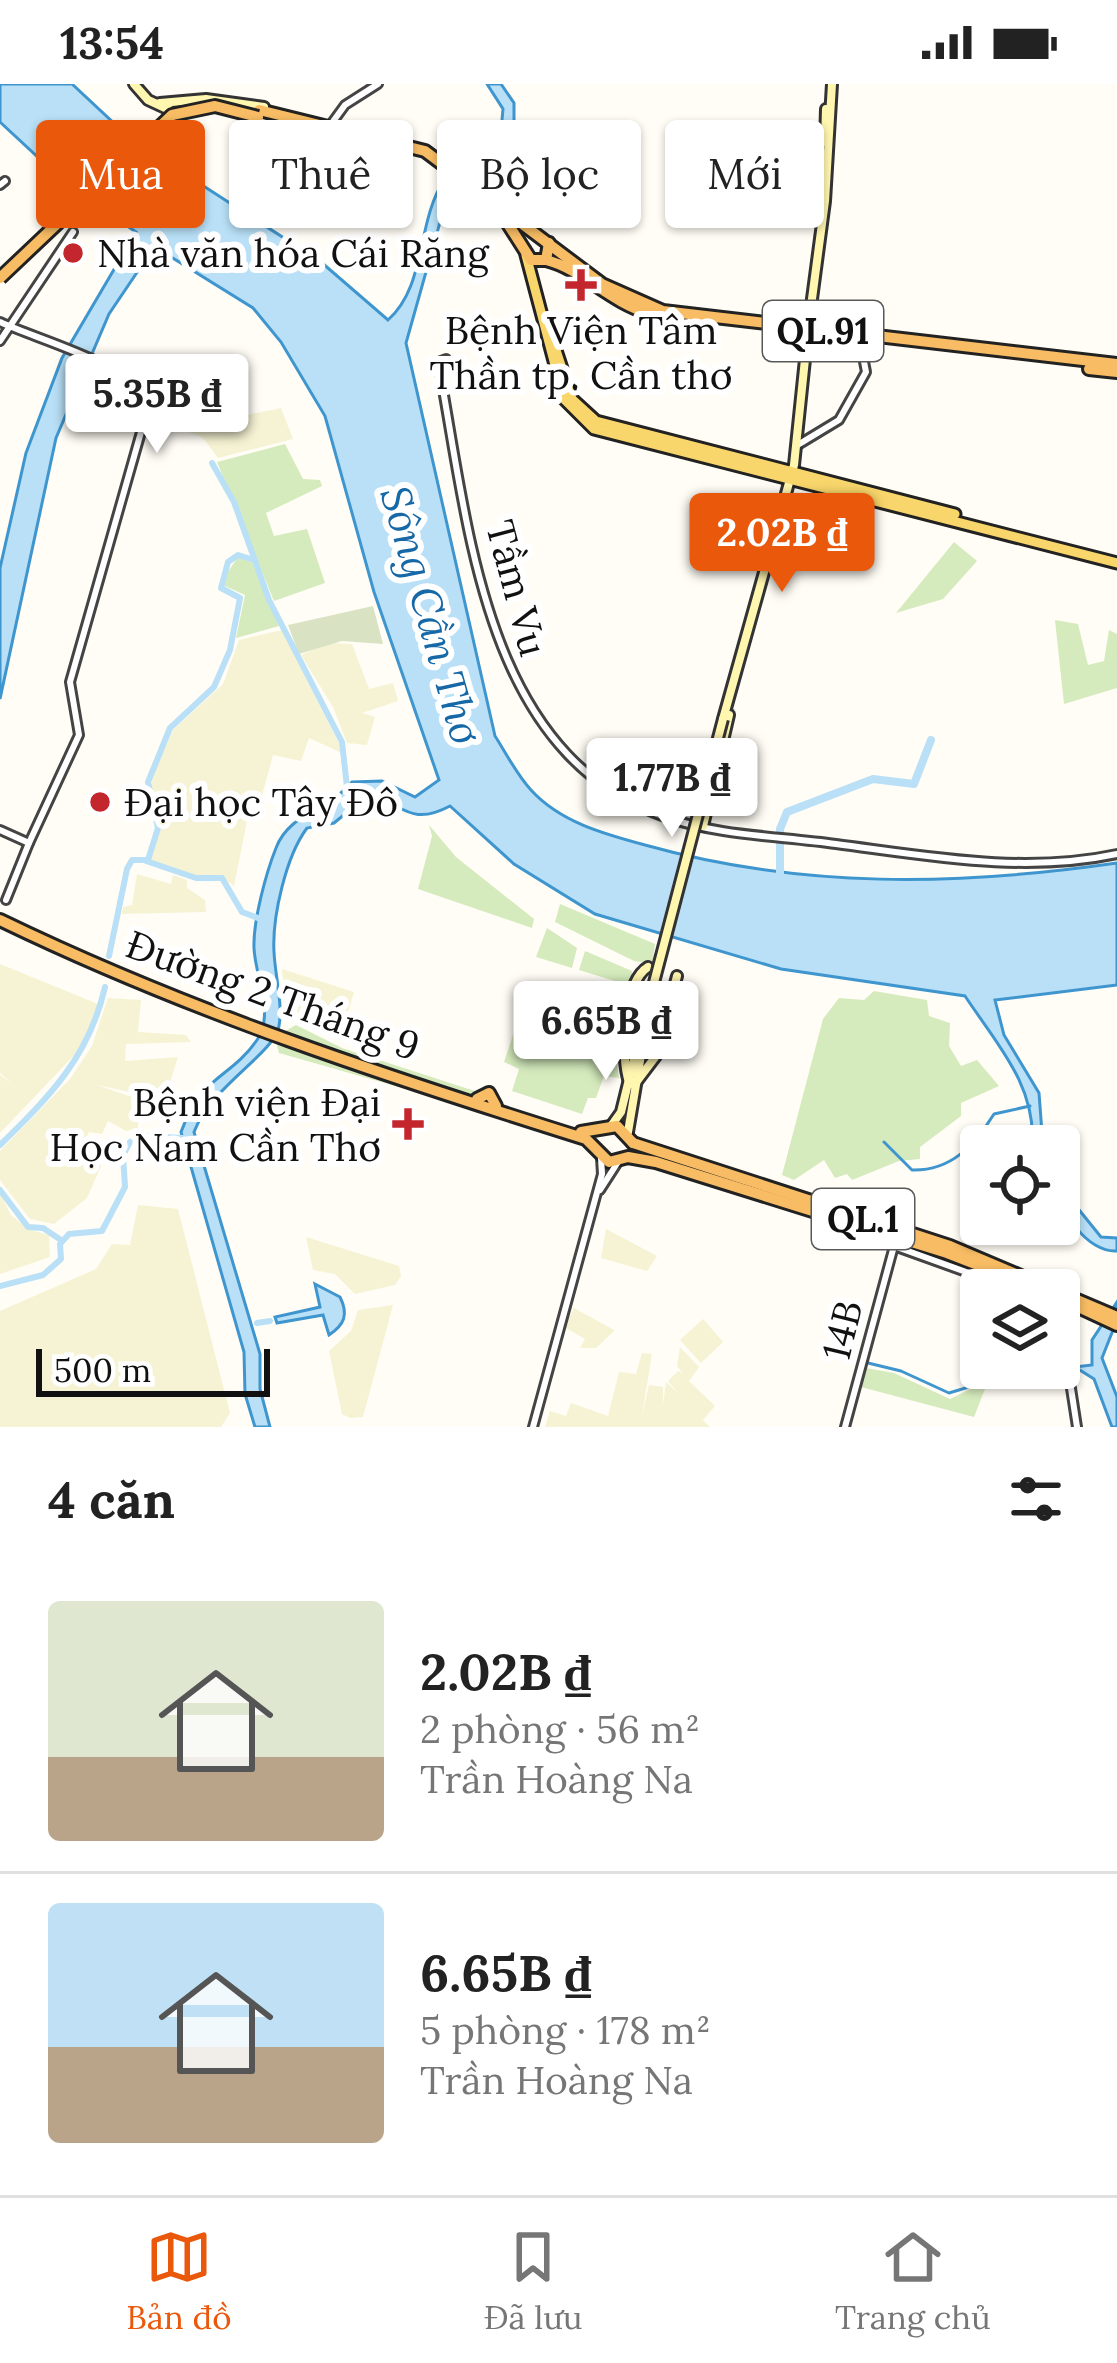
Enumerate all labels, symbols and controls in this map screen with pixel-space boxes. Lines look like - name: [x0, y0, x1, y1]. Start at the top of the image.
- text: 13:54: [60, 14, 164, 71]
- chip: Mua: [36, 120, 205, 228]
- chip: Thuê: [229, 120, 413, 228]
- chip: Bộ lọc: [437, 120, 641, 228]
- chip: Mới: [665, 120, 824, 228]
- place label: Nhà văn hóa Cái Răng: [97, 228, 490, 278]
- marker: Nhà văn hóa Cái Răng: [60, 240, 86, 266]
- marker: Bệnh Viện Tâm Thần tp. Cần thơ: [565, 269, 597, 301]
- road number: QL.91: [763, 301, 883, 361]
- place label: Bệnh Viện Tâm Thần tp. Cần thơ: [429, 305, 733, 400]
- pin: 5.35B ₫: [46, 354, 268, 456]
- text: 5.35B ₫: [92, 368, 222, 418]
- water label: Sông Cần Thơ: [368, 480, 494, 750]
- pin: 2.02B ₫: [671, 493, 893, 595]
- text: 2.02B ₫: [717, 507, 847, 557]
- street label: Tầm Vu: [475, 515, 559, 661]
- pin: 1.77B ₫: [561, 738, 783, 840]
- text: 1.77B ₫: [614, 752, 730, 802]
- place label: Đại học Tây Đô: [124, 777, 398, 827]
- marker: Đại học Tây Đô: [87, 789, 113, 815]
- street label: Đường 2 Tháng 9: [120, 919, 426, 1071]
- pin: 6.65B ₫: [495, 981, 717, 1083]
- text: 6.65B ₫: [540, 995, 672, 1045]
- place label: Bệnh viện Đại Học Nam Cần Thơ: [50, 1077, 381, 1172]
- marker: Bệnh viện Đại Học Nam Cần Thơ: [392, 1108, 424, 1140]
- map controls: [960, 1125, 1080, 1389]
- button: locate: [960, 1125, 1080, 1245]
- road number: QL.1: [812, 1189, 914, 1249]
- button: layers: [960, 1269, 1080, 1389]
- street label: 14B: [811, 1295, 873, 1365]
- scale bar: [36, 1343, 270, 1396]
- text: 500 m: [54, 1349, 151, 1391]
- icon: filters: [1003, 1466, 1069, 1532]
- text: 4 căn: [48, 1467, 175, 1532]
- text: 2.02B ₫: [420, 1639, 591, 1704]
- icon: home: [144, 1649, 288, 1793]
- text: 2 phòng · 56 m²: [420, 1704, 700, 1754]
- text: Trần Hoàng Na: [420, 1754, 693, 1804]
- text: 6.65B ₫: [420, 1940, 591, 2005]
- icon: home: [144, 1951, 288, 2095]
- text: 5 phòng · 178 m²: [420, 2005, 711, 2055]
- text: Trần Hoàng Na: [420, 2055, 693, 2105]
- tab: Bản đồ: [126, 2224, 232, 2338]
- tab: Đã lưu: [484, 2224, 583, 2338]
- tab: Trang chủ: [835, 2224, 991, 2338]

